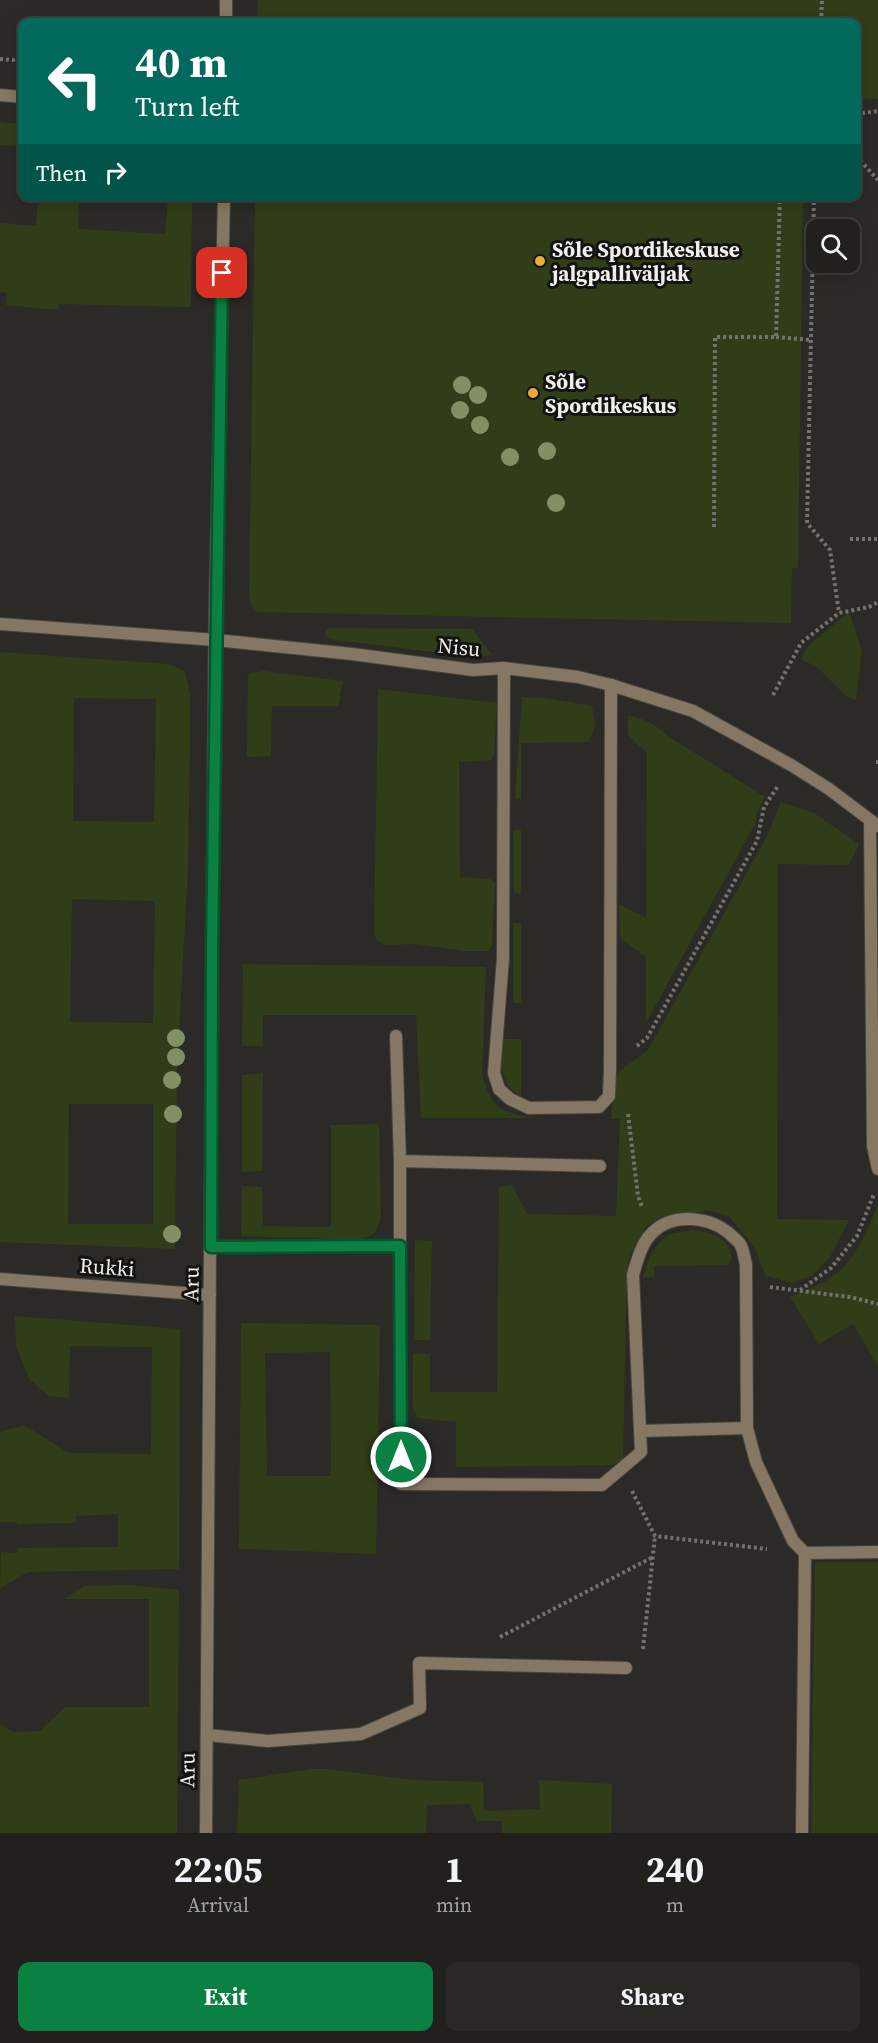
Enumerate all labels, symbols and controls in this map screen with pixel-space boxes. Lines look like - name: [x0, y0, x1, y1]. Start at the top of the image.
- text: 40 m: [135, 33, 228, 91]
- icon: left: [36, 42, 114, 120]
- text: Turn left: [135, 88, 239, 125]
- icon: right: [99, 156, 132, 189]
- text: Then: [36, 158, 87, 188]
- map controls: [806, 219, 860, 273]
- button: search: [806, 219, 860, 273]
- place label: Sõle Spordikeskuse jalgpalliväljak: [549, 235, 740, 288]
- pin: [196, 247, 247, 298]
- marker: Sõle Spordikeskuse jalgpalliväljak: [533, 254, 547, 268]
- icon: arrive: [205, 256, 238, 289]
- place label: Sõle Spordikeskus: [545, 367, 677, 420]
- marker: Sõle Spordikeskus: [526, 386, 540, 400]
- street label: Nisu: [436, 631, 482, 663]
- street label: Rukki: [79, 1251, 135, 1283]
- street label: Aru: [176, 1266, 206, 1302]
- position arrow: [369, 1425, 433, 1489]
- street label: Aru: [172, 1752, 202, 1788]
- text: 22:05: [174, 1845, 262, 1894]
- text: 1: [444, 1845, 464, 1894]
- text: 240: [646, 1845, 704, 1894]
- text: Arrival: [187, 1891, 249, 1919]
- text: min: [436, 1891, 472, 1919]
- text: m: [666, 1891, 684, 1919]
- button: Exit: [18, 1962, 433, 2031]
- button: Share: [445, 1962, 860, 2031]

